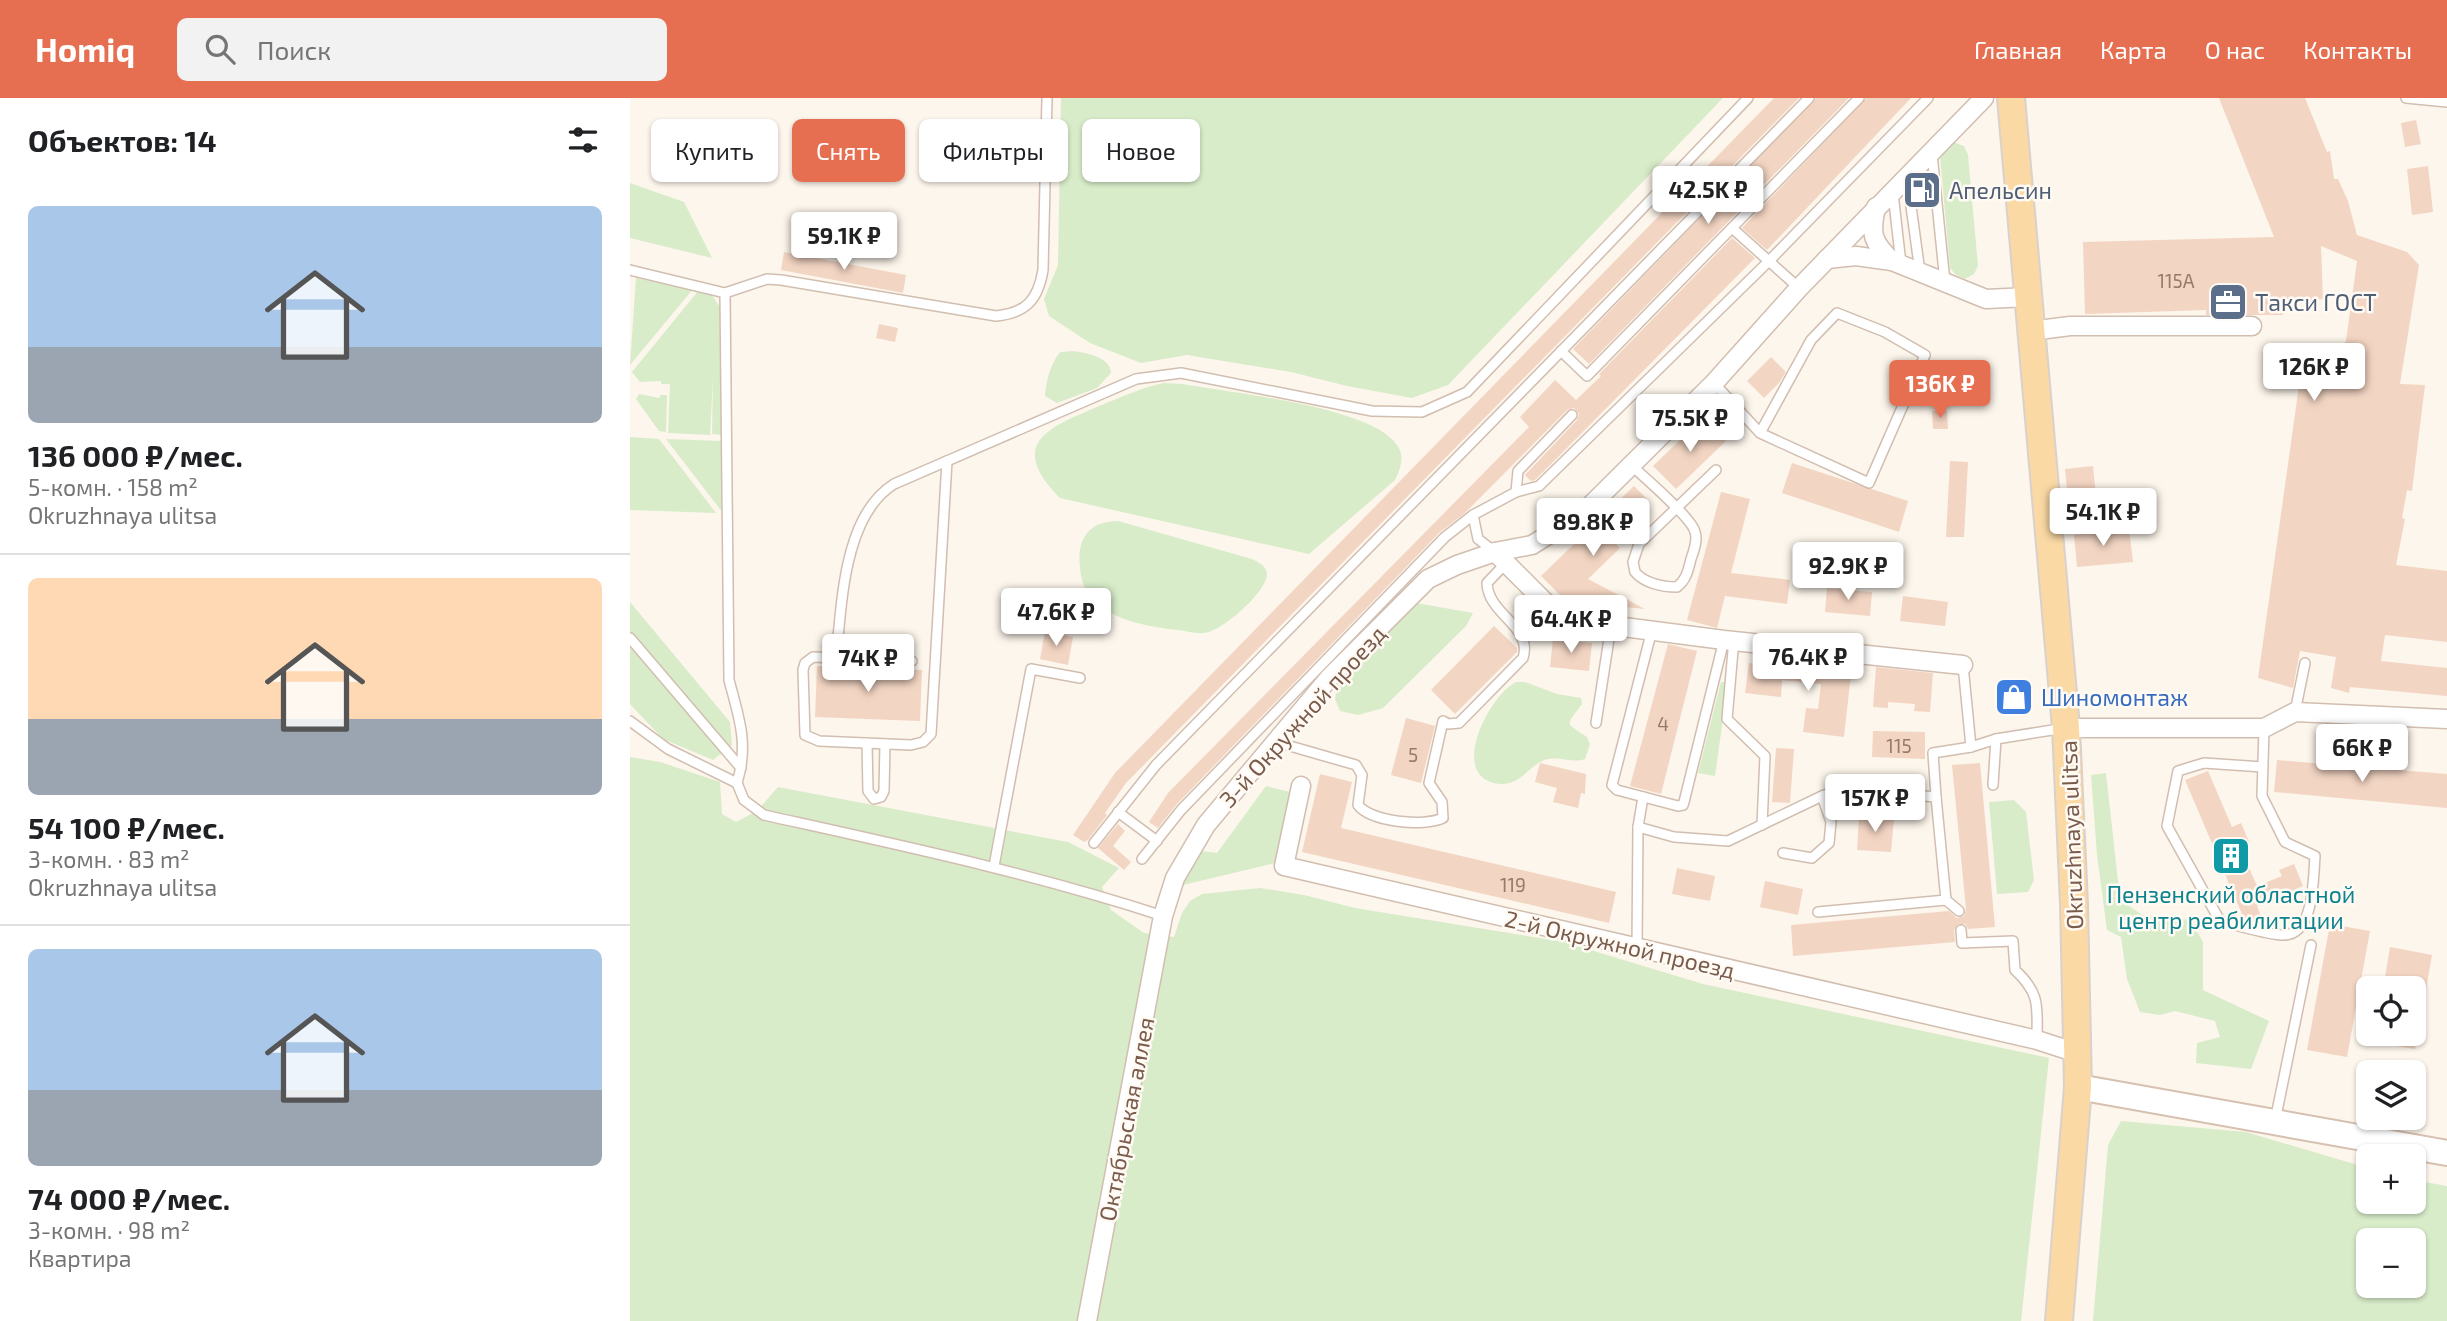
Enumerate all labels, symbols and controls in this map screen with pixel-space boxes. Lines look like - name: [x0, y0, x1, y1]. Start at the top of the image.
- search box: [177, 18, 667, 81]
- text: Homiq: [35, 29, 135, 69]
- icon: search: [201, 30, 239, 68]
- text: Поиск: [257, 34, 331, 65]
- text: Главная: [1974, 35, 2062, 64]
- text: Карта: [2100, 35, 2167, 64]
- text: О нас: [2205, 35, 2265, 64]
- text: Контакты: [2303, 35, 2412, 64]
- chip: Купить: [651, 119, 778, 182]
- chip: Снять: [792, 119, 905, 182]
- chip: Фильтры: [919, 119, 1068, 182]
- chip: Новое: [1082, 119, 1200, 182]
- icon: filters: [564, 121, 602, 159]
- text: Объектов: 14: [28, 122, 217, 158]
- pin: 42.5K ₽: [1643, 166, 1773, 226]
- fuel station icon: Апельсин: [1901, 169, 1943, 211]
- text: 42.5K ₽: [1668, 175, 1748, 203]
- place label: Апельсин: [1949, 176, 2052, 204]
- pin: 59.1K ₽: [779, 212, 909, 272]
- text: 59.1K ₽: [807, 221, 881, 249]
- icon: home: [252, 252, 378, 378]
- house number: 115А: [2157, 269, 2195, 292]
- office icon: Такси ГОСТ: [2207, 281, 2249, 323]
- place label: Такси ГОСТ: [2255, 288, 2377, 316]
- pin: 126K ₽: [2257, 344, 2371, 403]
- text: 126K ₽: [2279, 352, 2349, 380]
- pin: 136K ₽: [1883, 360, 1997, 420]
- text: 136K ₽: [1905, 369, 1975, 397]
- pin: 75.5K ₽: [1625, 394, 1755, 454]
- text: 75.5K ₽: [1652, 403, 1728, 431]
- text: 136 000 ₽/мес.: [28, 437, 243, 473]
- text: 5-комн. · 158 m²: [28, 473, 198, 501]
- pin: 54.1K ₽: [2038, 489, 2168, 548]
- text: 54.1K ₽: [2066, 497, 2140, 525]
- pin: 89.8K ₽: [1528, 498, 1658, 558]
- text: Okruzhnaya ulitsa: [28, 501, 217, 529]
- text: 89.8K ₽: [1553, 507, 1633, 535]
- pin: 92.9K ₽: [1783, 542, 1913, 602]
- text: 92.9K ₽: [1808, 551, 1888, 579]
- pin: 47.6K ₽: [991, 588, 1121, 648]
- pin: 64.4K ₽: [1506, 596, 1636, 655]
- text: 47.6K ₽: [1017, 597, 1095, 625]
- text: 64.4K ₽: [1530, 604, 1612, 632]
- street label: 3-й Окружной проезд: [1213, 619, 1392, 813]
- icon: home: [252, 624, 378, 750]
- pin: 74K ₽: [819, 634, 917, 694]
- pin: 76.4K ₽: [1743, 634, 1873, 693]
- text: 76.4K ₽: [1769, 642, 1847, 670]
- text: 74K ₽: [838, 643, 898, 671]
- shop icon: Шиномонтаж: [1993, 676, 2035, 718]
- place label: Шиномонтаж: [2041, 683, 2188, 711]
- house number: 4: [1657, 712, 1669, 735]
- pin: 66K ₽: [2313, 724, 2411, 784]
- text: 66K ₽: [2332, 733, 2392, 761]
- house number: 115: [1886, 734, 1912, 757]
- street label: Okruzhnaya ulitsa: [2054, 740, 2088, 930]
- house number: 5: [1408, 743, 1418, 766]
- pin: 157K ₽: [1818, 774, 1932, 834]
- text: 157K ₽: [1841, 783, 1909, 811]
- text: 54 100 ₽/мес.: [28, 809, 225, 845]
- building icon: Пензенский областной центр реабилитации: [2210, 835, 2252, 877]
- text: 3-комн. · 83 m²: [28, 845, 190, 873]
- text: Okruzhnaya ulitsa: [28, 873, 217, 901]
- house number: 119: [1500, 873, 1526, 896]
- place label: Пензенский областной центр реабилитации: [2107, 880, 2355, 934]
- street label: 2-й Окружной проезд: [1502, 904, 1738, 985]
- map controls: [2356, 976, 2426, 1298]
- button: locate: [2356, 976, 2426, 1046]
- icon: home: [252, 995, 378, 1121]
- street label: Октябрьская аллея: [1092, 1015, 1160, 1223]
- button: layers: [2356, 1060, 2426, 1130]
- button: +: [2356, 1144, 2426, 1214]
- text: 74 000 ₽/мес.: [28, 1180, 230, 1216]
- text: 3-комн. · 98 m²: [28, 1216, 190, 1244]
- button: −: [2356, 1228, 2426, 1298]
- text: Квартира: [28, 1244, 132, 1272]

